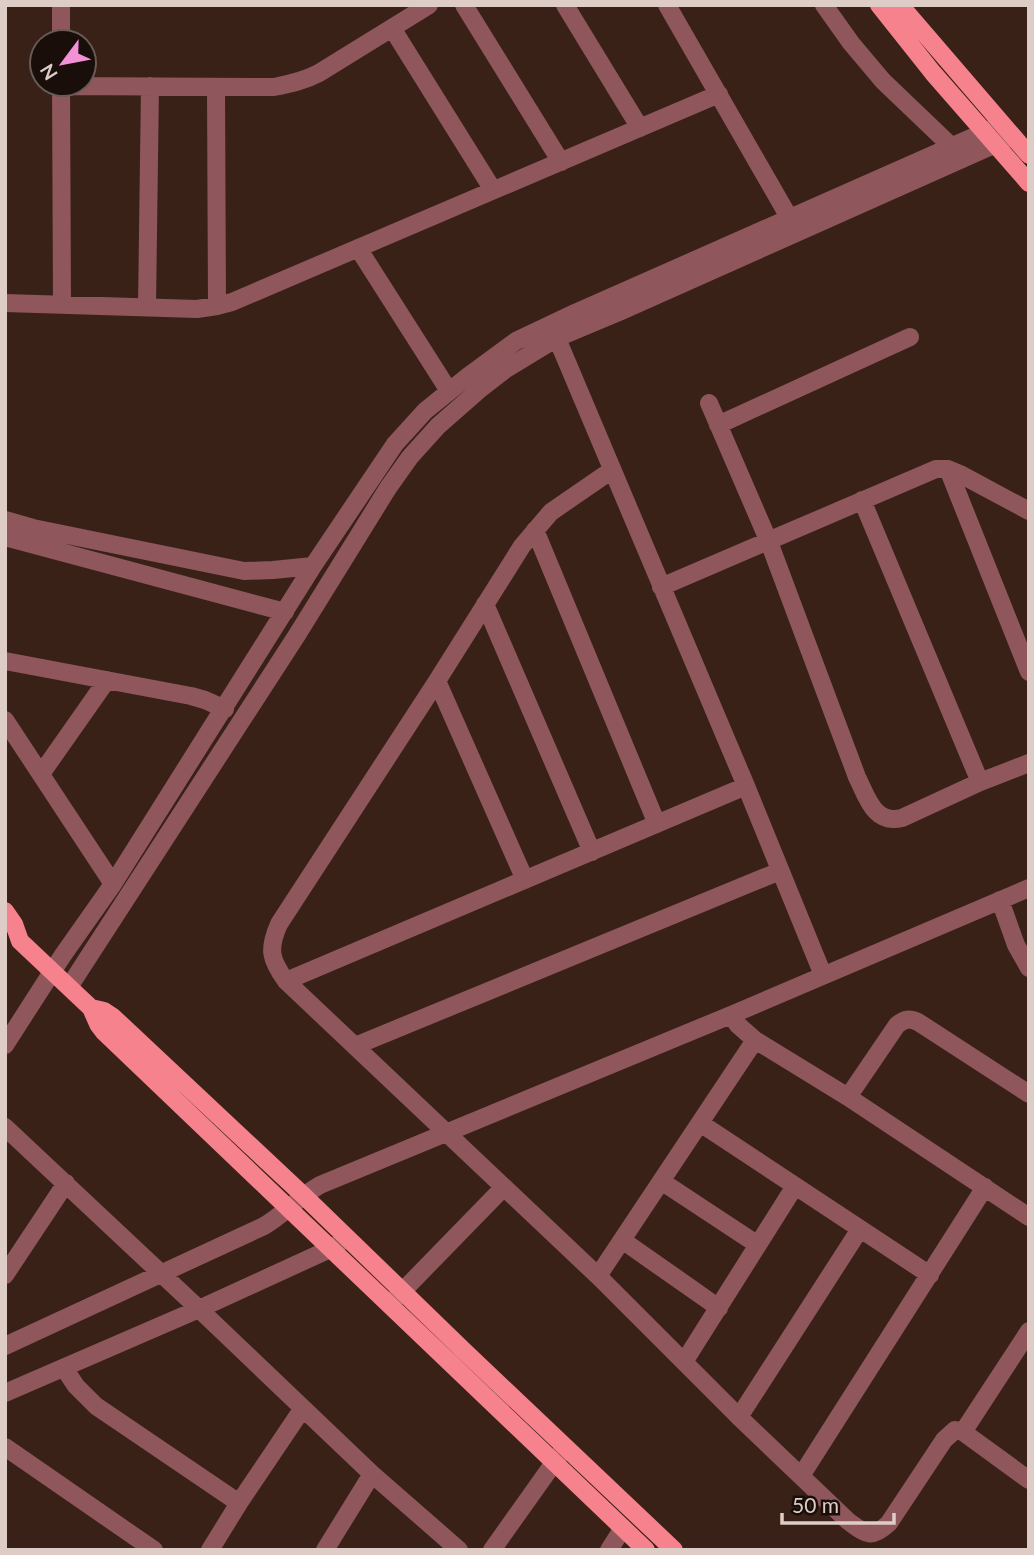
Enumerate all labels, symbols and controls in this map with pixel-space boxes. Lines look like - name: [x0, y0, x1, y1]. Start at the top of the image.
- north arrow: [28, 28, 98, 98]
- text: N: [35, 60, 62, 85]
- scale bar: [782, 1482, 894, 1526]
- text: 50 m: [792, 1492, 839, 1517]

